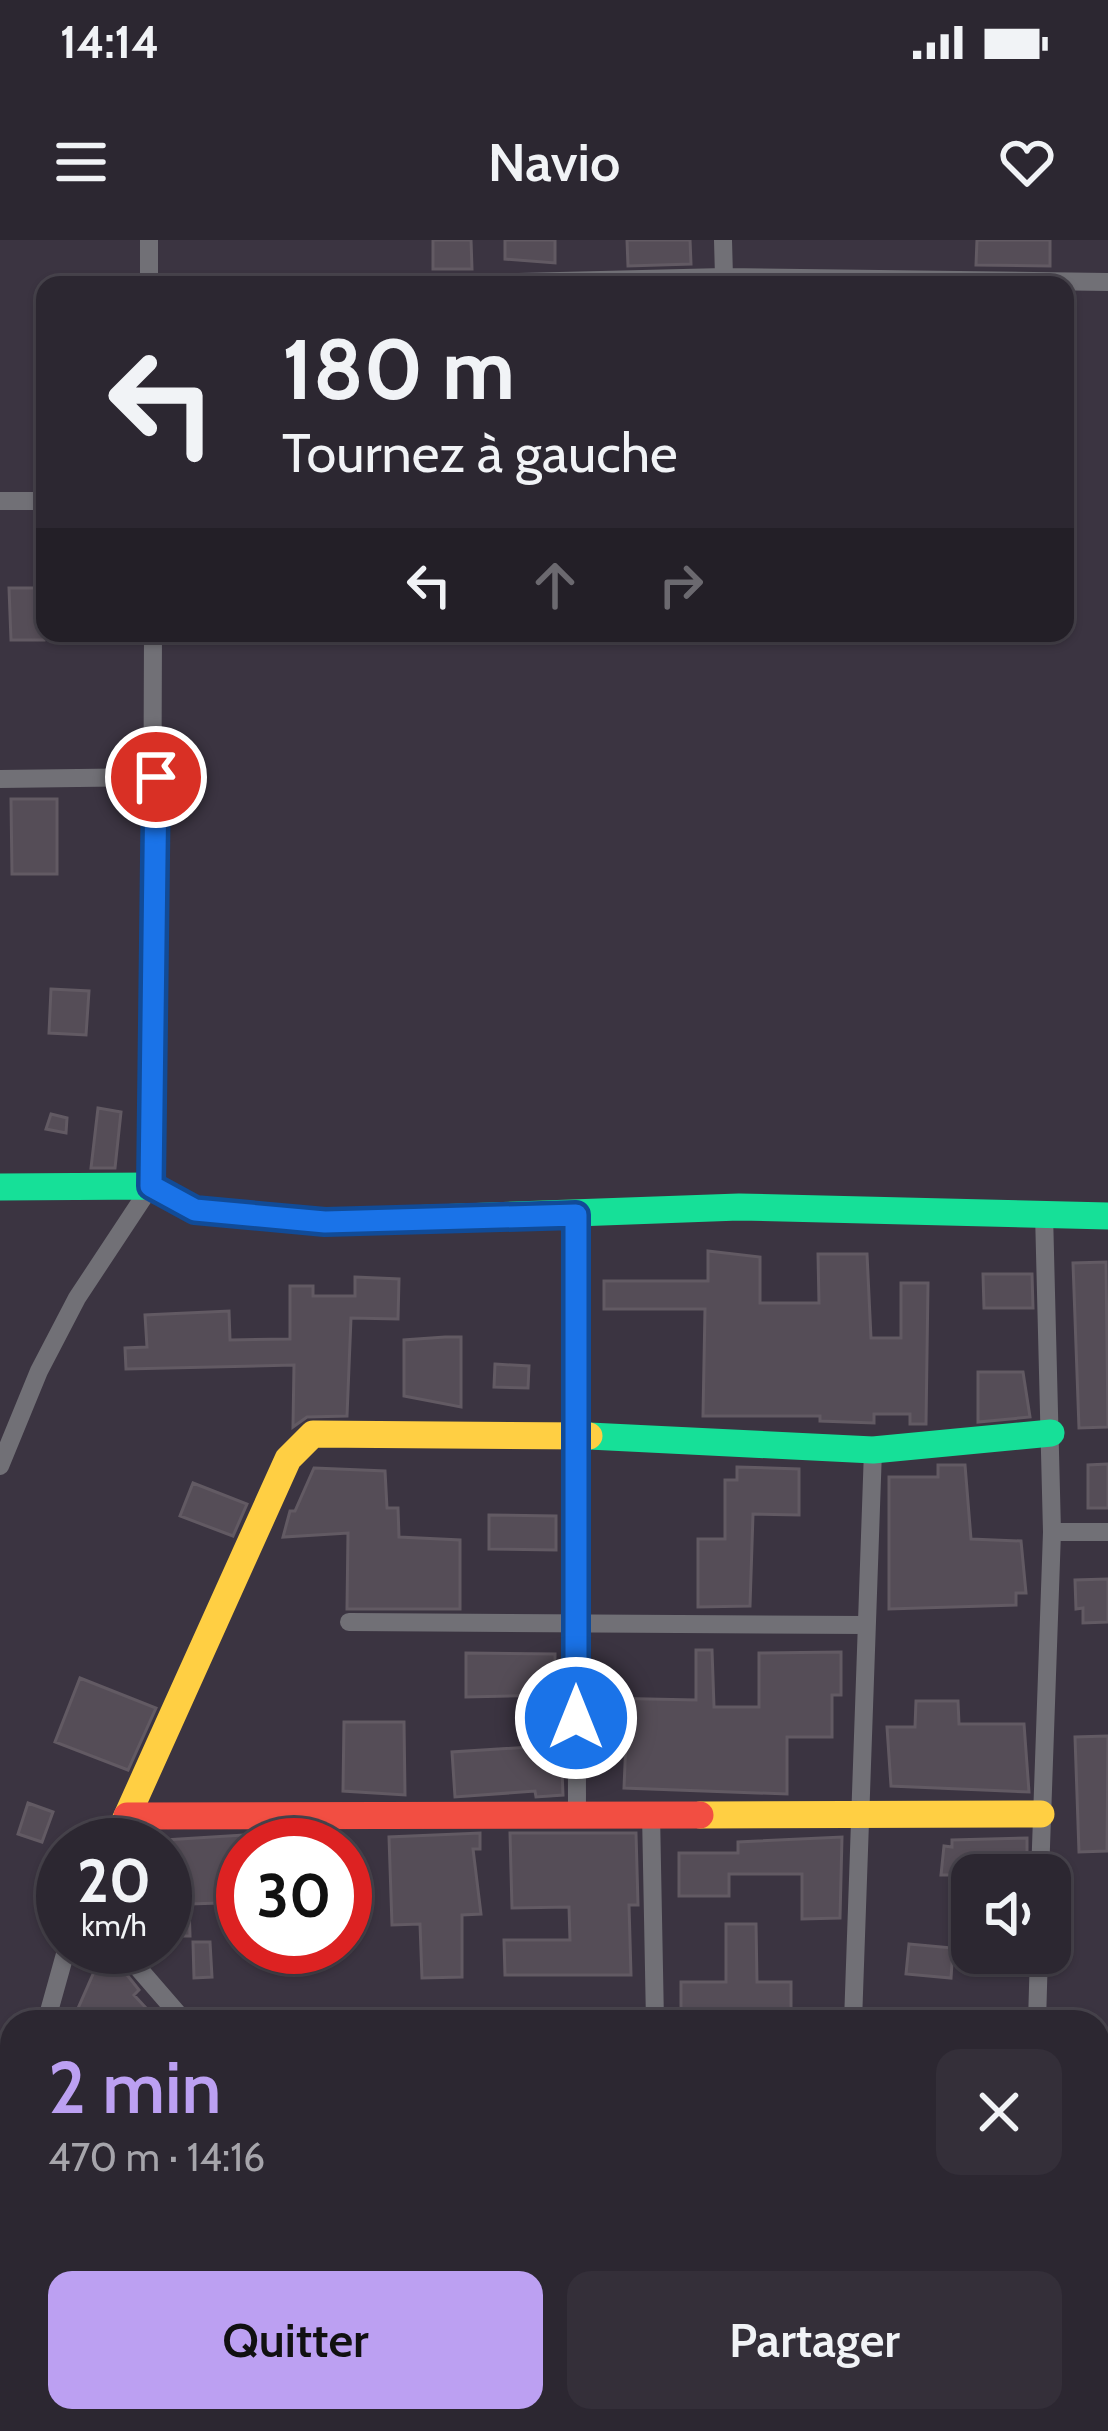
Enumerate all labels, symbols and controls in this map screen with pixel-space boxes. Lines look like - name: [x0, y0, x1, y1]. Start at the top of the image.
- text: 14:14: [60, 15, 159, 69]
- icon: menu: [48, 129, 114, 195]
- text: Navio: [488, 129, 620, 195]
- icon: heart: [994, 129, 1060, 195]
- text: 180 m: [282, 318, 515, 420]
- icon: left: [84, 324, 240, 480]
- text: Tournez à gauche: [282, 420, 678, 486]
- icon: left: [396, 552, 462, 618]
- icon: ahead: [522, 552, 588, 618]
- icon: right: [648, 552, 714, 618]
- pin: [105, 726, 207, 828]
- icon: arrive: [123, 744, 189, 810]
- position arrow: [513, 1655, 639, 1781]
- speed limit sign: 30: [216, 1818, 372, 1974]
- text: 20: [77, 1844, 151, 1917]
- map controls: [951, 1854, 1071, 1974]
- button: sound: [951, 1854, 1071, 1974]
- text: km/h: [81, 1907, 147, 1944]
- text: 2 min: [48, 2044, 221, 2131]
- button: close: [936, 2049, 1062, 2175]
- text: 470 m · 14:16: [48, 2133, 265, 2181]
- button: Quitter: [48, 2271, 543, 2409]
- button: Partager: [567, 2271, 1062, 2409]

